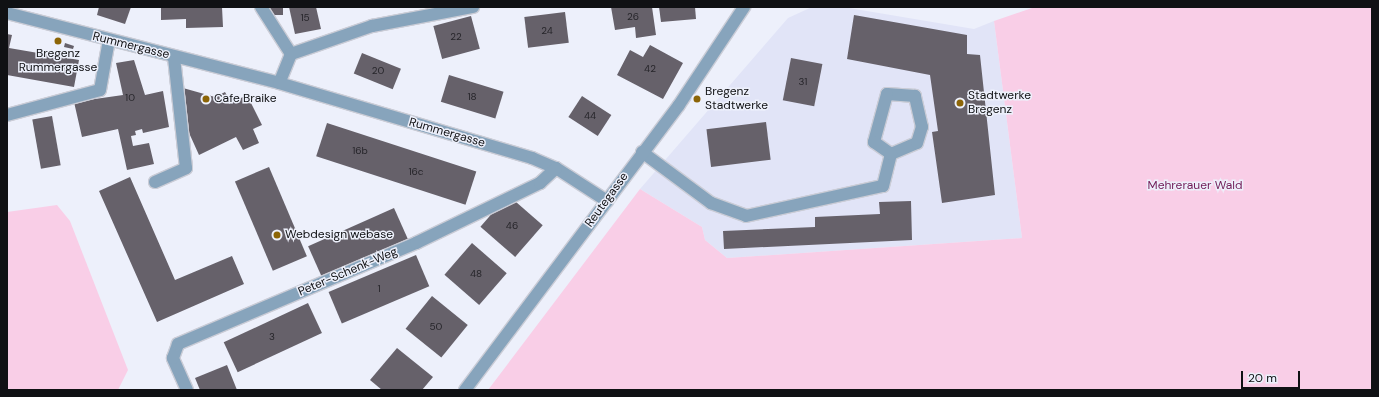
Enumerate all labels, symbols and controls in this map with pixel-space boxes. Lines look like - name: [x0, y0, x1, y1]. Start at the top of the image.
- house number: 26: [627, 11, 639, 23]
- house number: 15: [300, 12, 310, 24]
- house number: 24: [541, 25, 553, 37]
- street label: Rummergasse: [91, 30, 171, 62]
- house number: 22: [450, 31, 462, 43]
- marker: Bregenz Rummergasse: [53, 36, 63, 46]
- place label: Bregenz Rummergasse: [19, 47, 97, 75]
- house number: 42: [644, 63, 656, 75]
- house number: 20: [372, 65, 384, 77]
- house number: 31: [799, 76, 807, 88]
- place label: Bregenz Stadtwerke: [705, 85, 768, 113]
- place label: Stadtwerke Bregenz: [968, 89, 1031, 117]
- house number: 18: [467, 91, 477, 103]
- house number: 10: [125, 92, 135, 104]
- place label: Cafe Braike: [214, 92, 276, 106]
- marker: Cafe Braike: [201, 94, 211, 104]
- marker: Bregenz Stadtwerke: [692, 94, 702, 104]
- marker: Stadtwerke Bregenz: [955, 98, 965, 108]
- house number: 44: [584, 110, 596, 122]
- street label: Rummergasse: [407, 115, 487, 151]
- house number: 16b: [352, 145, 368, 157]
- house number: 16c: [408, 166, 424, 178]
- street label: Reutegasse: [582, 170, 632, 230]
- park label: Mehrerauer Wald: [1148, 179, 1242, 193]
- house number: 46: [506, 220, 518, 232]
- place label: Webdesign webase: [285, 228, 393, 242]
- marker: Webdesign webase: [272, 230, 282, 240]
- street label: Peter-Schenk-Weg: [296, 245, 400, 299]
- house number: 48: [470, 268, 482, 280]
- house number: 1: [377, 283, 381, 295]
- house number: 50: [430, 321, 442, 333]
- house number: 3: [269, 331, 275, 343]
- scale bar: [1243, 363, 1302, 389]
- text: 20 m: [1248, 370, 1277, 386]

